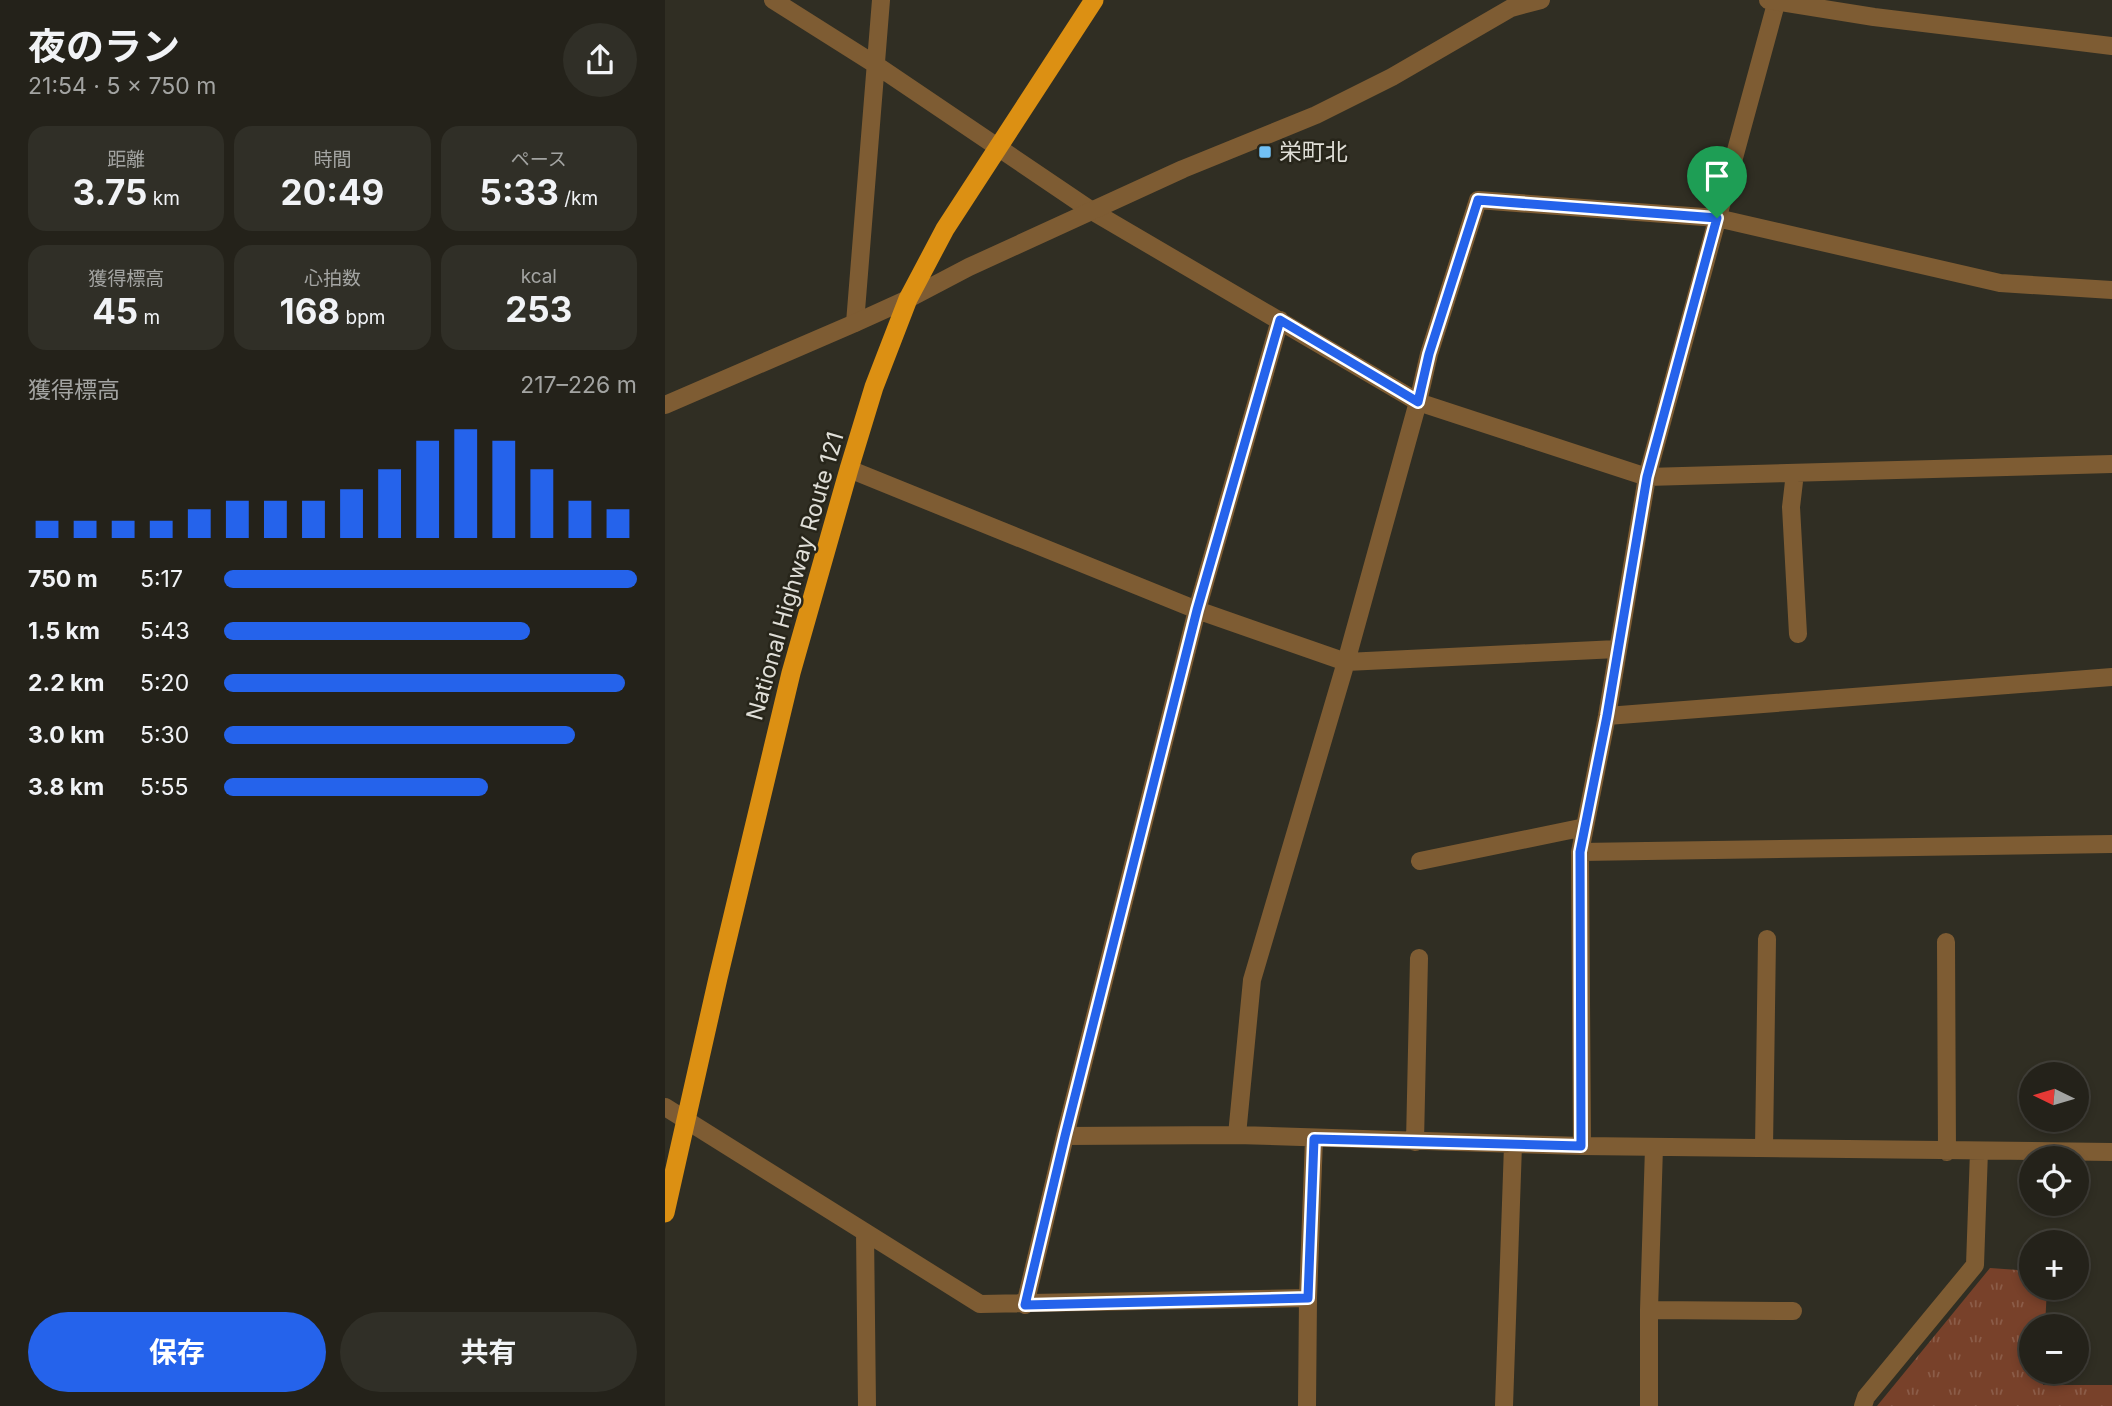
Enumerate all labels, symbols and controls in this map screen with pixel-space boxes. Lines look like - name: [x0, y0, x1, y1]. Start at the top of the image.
- text: 夜のラン: [28, 23, 180, 69]
- button: share: [563, 23, 637, 97]
- text: 21:54 · 5 × 750 m: [28, 72, 216, 100]
- place label: 栄町北: [1279, 138, 1348, 166]
- marker: 栄町北: [1257, 144, 1273, 160]
- pin: [1687, 146, 1747, 218]
- text: 距離: [107, 148, 145, 171]
- text: 時間: [313, 148, 352, 171]
- text: ペース: [511, 148, 567, 171]
- icon: arrive: [1698, 157, 1736, 195]
- text: 3.75: [72, 171, 147, 213]
- text: 20:49: [281, 171, 384, 213]
- text: 5:33: [480, 171, 559, 213]
- text: km: [147, 187, 180, 210]
- text: /km: [559, 187, 598, 210]
- text: kcal: [521, 265, 557, 288]
- text: 獲得標高: [88, 267, 164, 290]
- text: 心拍数: [304, 267, 361, 290]
- text: 253: [505, 288, 572, 330]
- text: 45: [92, 290, 138, 332]
- text: 168: [280, 290, 340, 332]
- text: m: [138, 306, 160, 329]
- text: bpm: [340, 306, 385, 329]
- text: 217–226 m: [520, 371, 637, 399]
- text: 獲得標高: [28, 376, 120, 404]
- street label: National Highway Route 121: [740, 429, 850, 723]
- text: 750 m: [28, 565, 98, 593]
- text: 5:17: [140, 565, 183, 593]
- text: 1.5 km: [28, 617, 100, 645]
- text: 5:43: [140, 617, 190, 645]
- text: 2.2 km: [28, 669, 104, 697]
- text: 5:20: [140, 669, 189, 697]
- text: 3.0 km: [28, 721, 105, 749]
- text: 5:30: [140, 721, 189, 749]
- text: 3.8 km: [28, 773, 104, 801]
- text: 5:55: [140, 773, 189, 801]
- north arrow: [2019, 1062, 2089, 1132]
- map controls: [2019, 1062, 2089, 1384]
- button: locate: [2019, 1146, 2089, 1216]
- button: +: [2019, 1230, 2089, 1300]
- button: 保存: [28, 1312, 326, 1392]
- button: 共有: [340, 1312, 637, 1392]
- button: −: [2019, 1314, 2089, 1384]

